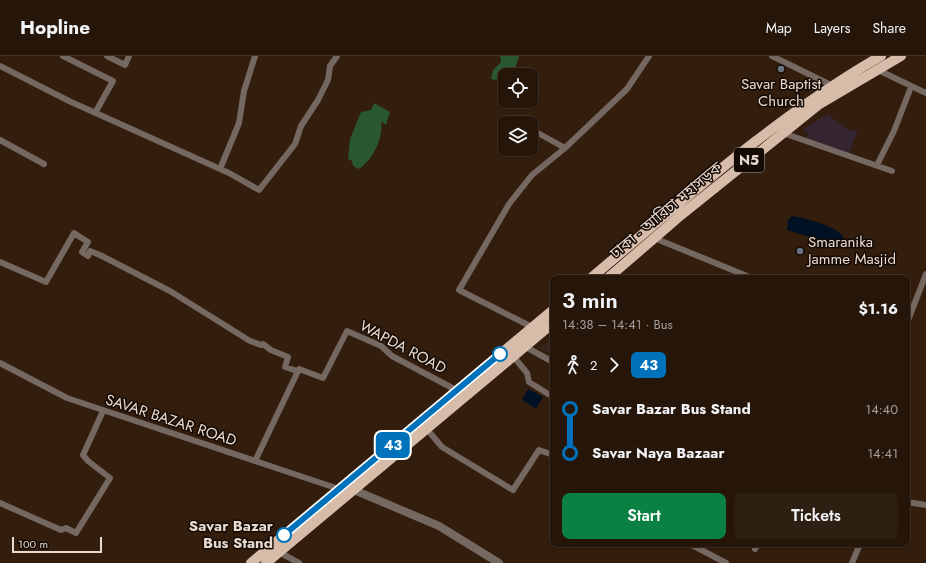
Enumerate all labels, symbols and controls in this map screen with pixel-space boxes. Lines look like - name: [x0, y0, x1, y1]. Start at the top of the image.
- text: Hopline: [20, 14, 90, 41]
- text: Map: [766, 18, 792, 38]
- text: Layers: [814, 18, 850, 38]
- text: Share: [872, 18, 906, 38]
- marker: Savar Baptist Church: [776, 64, 786, 74]
- map controls: [498, 68, 538, 156]
- button: locate: [498, 68, 538, 108]
- place label: Savar Baptist Church: [741, 73, 821, 112]
- button: layers: [498, 116, 538, 156]
- road number: N5: [734, 148, 764, 172]
- street label: ঢাকা - আরিচা মহাসড়ক: [604, 156, 728, 264]
- place label: Smaranika Jamme Masjid: [806, 231, 896, 270]
- marker: Smaranika Jamme Masjid: [795, 246, 805, 256]
- text: 3 min: [562, 284, 618, 316]
- text: $1.16: [859, 298, 898, 320]
- street label: WAPDA ROAD: [356, 315, 450, 379]
- text: 14:38 – 14:41 · Bus: [562, 315, 673, 334]
- unlabelled marker: [492, 346, 508, 362]
- icon: walk: [562, 354, 584, 376]
- icon: forward: [603, 354, 625, 376]
- text: 43: [639, 355, 658, 375]
- text: 2: [590, 356, 597, 375]
- street label: SAVAR BAZAR ROAD: [103, 388, 239, 452]
- text: Savar Bazar Bus Stand: [592, 398, 751, 420]
- text: 14:40: [865, 400, 898, 419]
- line badge: 43: [375, 432, 411, 458]
- text: 43: [384, 435, 402, 455]
- text: Savar Naya Bazaar: [592, 442, 725, 464]
- text: 14:41: [867, 444, 898, 463]
- button: Start: [562, 493, 726, 539]
- button: Tickets: [734, 493, 898, 539]
- place label: Savar Bazar Bus Stand: [189, 515, 274, 554]
- marker: Savar Bazar Bus Stand: [276, 527, 292, 543]
- scale bar: [12, 535, 102, 554]
- text: 100 m: [18, 536, 48, 552]

